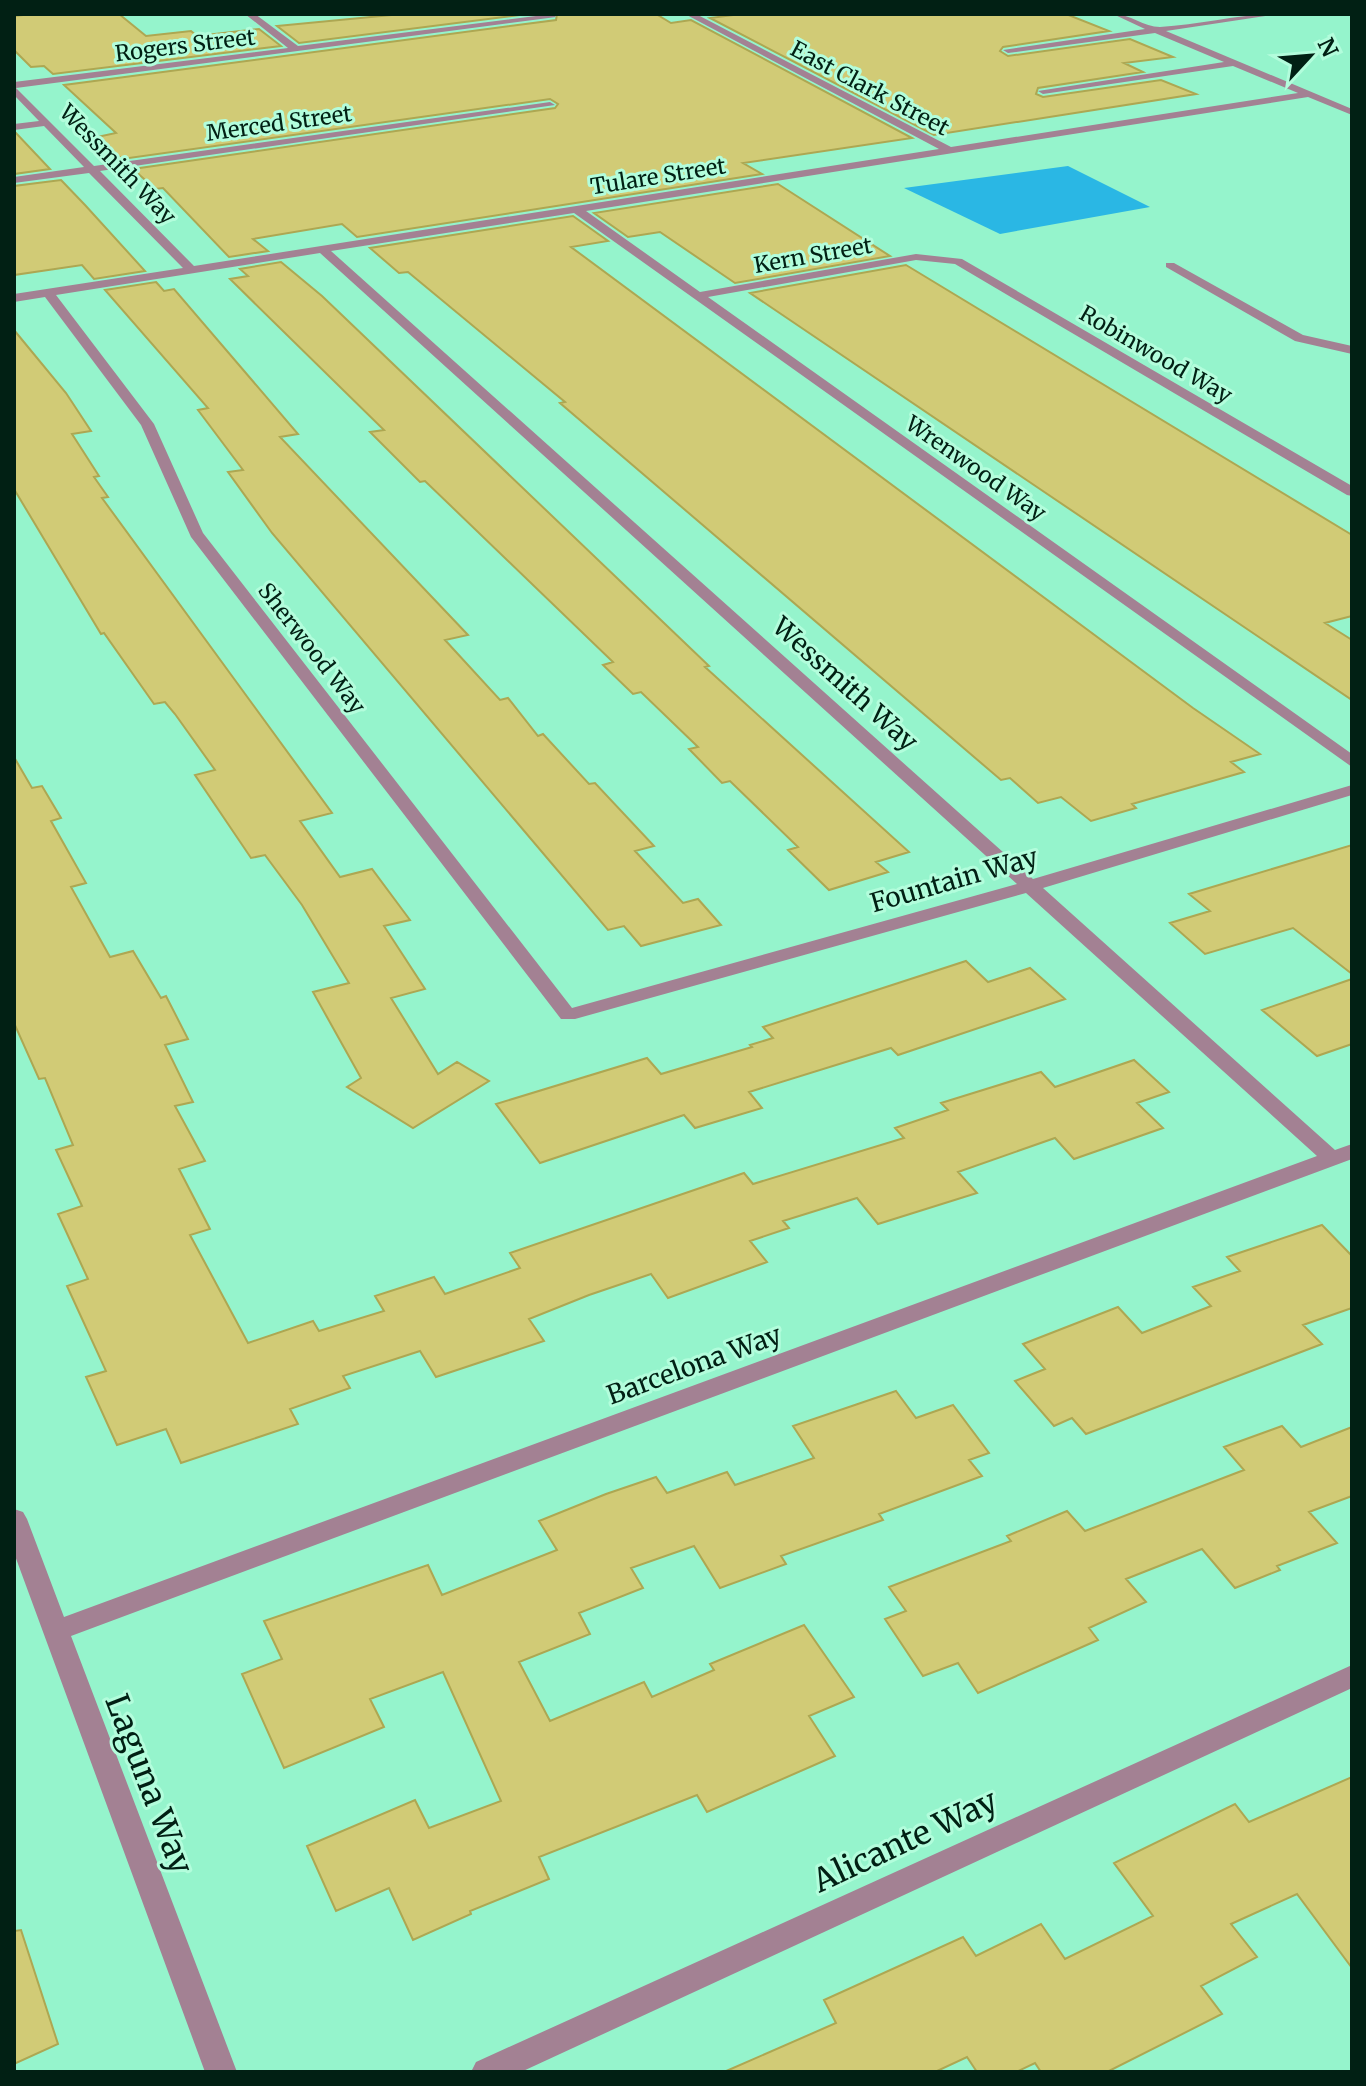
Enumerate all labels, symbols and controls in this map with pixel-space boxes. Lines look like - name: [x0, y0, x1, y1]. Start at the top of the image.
- north arrow: [1270, 16, 1350, 96]
- street label: Rogers Street: [113, 22, 257, 68]
- text: N: [1312, 33, 1345, 62]
- street label: East Clark Street: [786, 34, 954, 142]
- street label: Wessmith Way: [53, 97, 182, 230]
- street label: Merced Street: [205, 99, 354, 147]
- street label: Tulare Street: [588, 151, 728, 201]
- street label: Kern Street: [752, 231, 875, 279]
- street label: Robinwood Way: [1075, 299, 1237, 409]
- street label: Wrenwood Way: [899, 409, 1052, 527]
- street label: Sherwood Way: [252, 577, 372, 719]
- street label: Wessmith Way: [765, 609, 926, 758]
- street label: Fountain Way: [866, 840, 1042, 919]
- street label: Barcelona Way: [602, 1317, 786, 1411]
- street label: Laguna Way: [96, 1689, 202, 1880]
- street label: Alicante Way: [805, 1781, 1004, 1902]

